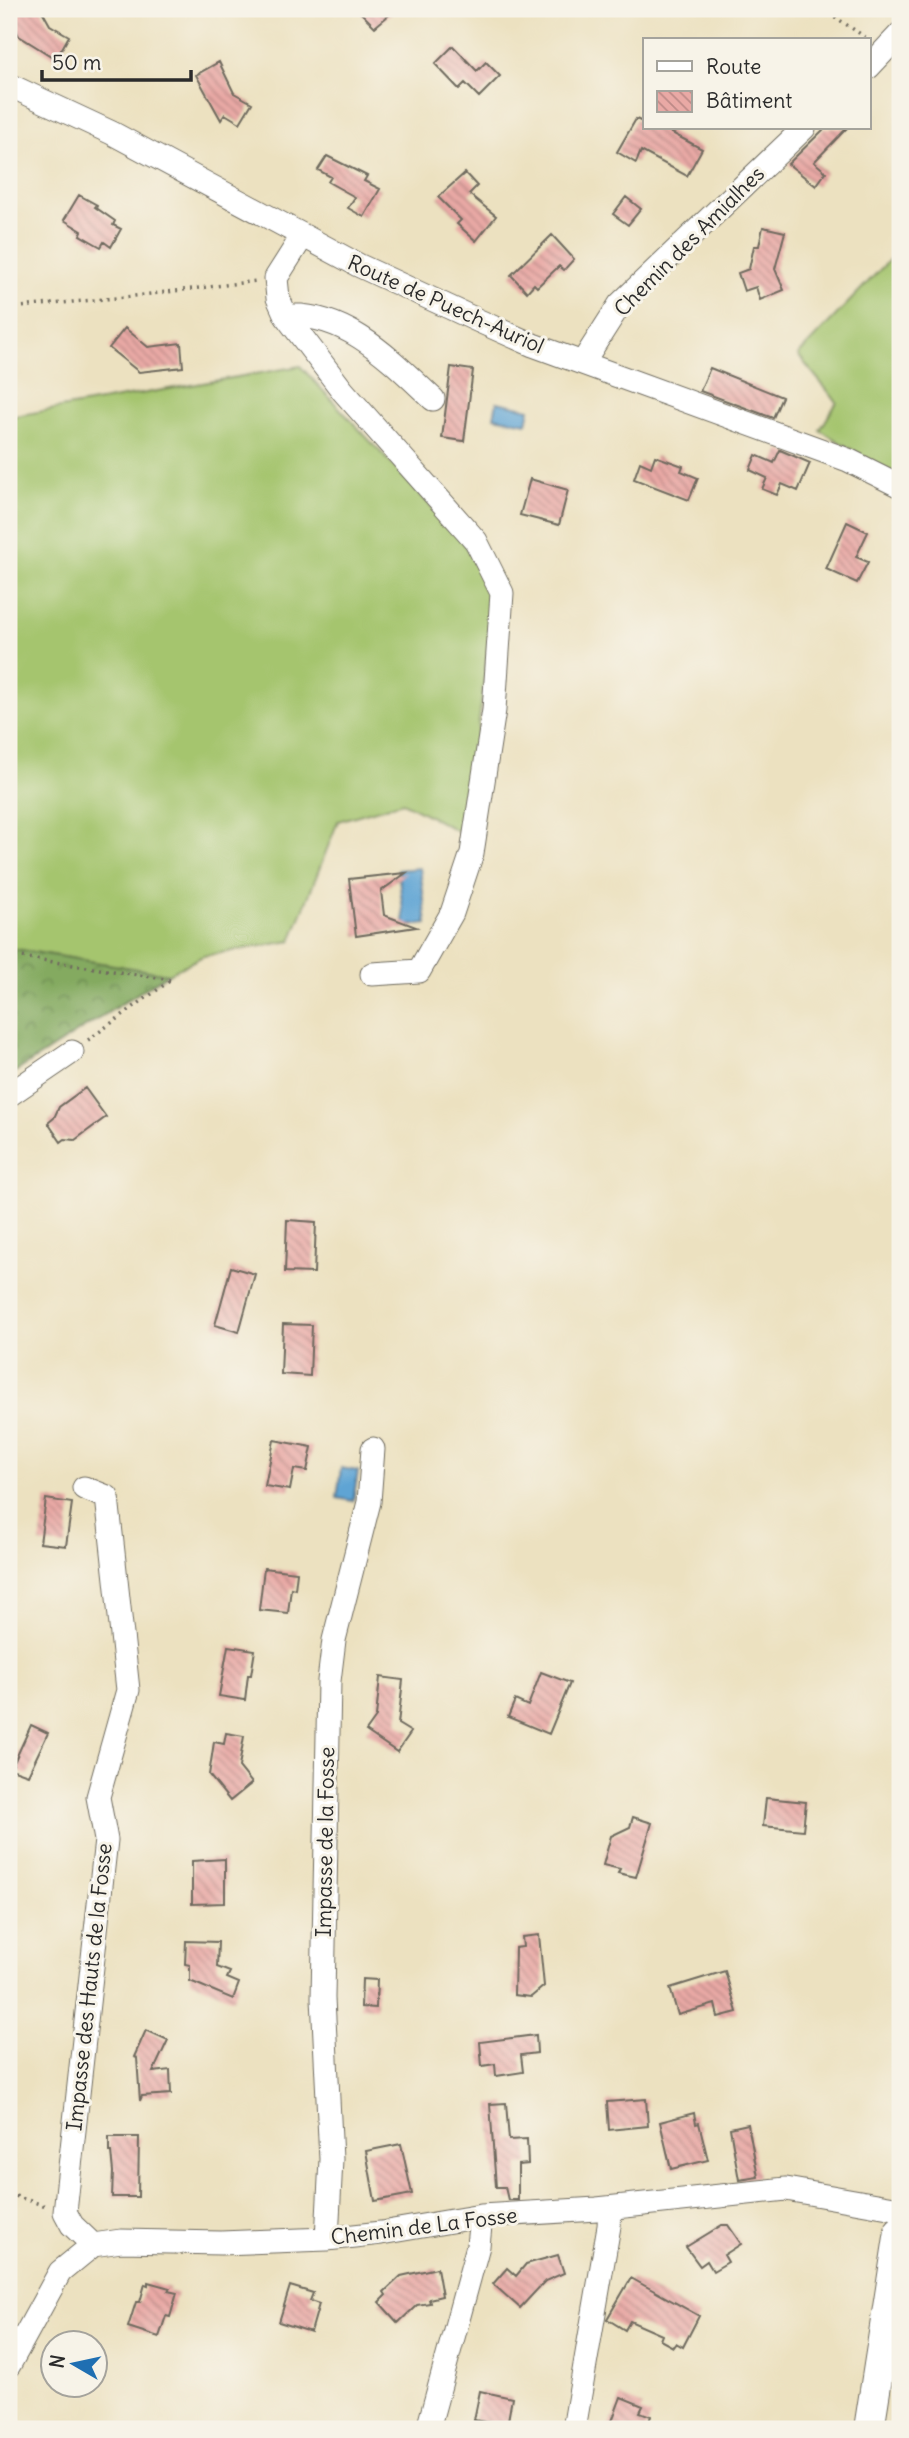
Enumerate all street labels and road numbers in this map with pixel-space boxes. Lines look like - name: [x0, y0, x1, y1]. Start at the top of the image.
- street label: Chemin des Amialhes: [608, 160, 770, 322]
- street label: Route de Puech-Auriol: [344, 249, 548, 359]
- street label: Impasse de la Fosse: [310, 1747, 340, 1937]
- street label: Impasse des Hauts de la Fosse: [60, 1842, 118, 2132]
- street label: Chemin de La Fosse: [329, 2201, 519, 2251]

